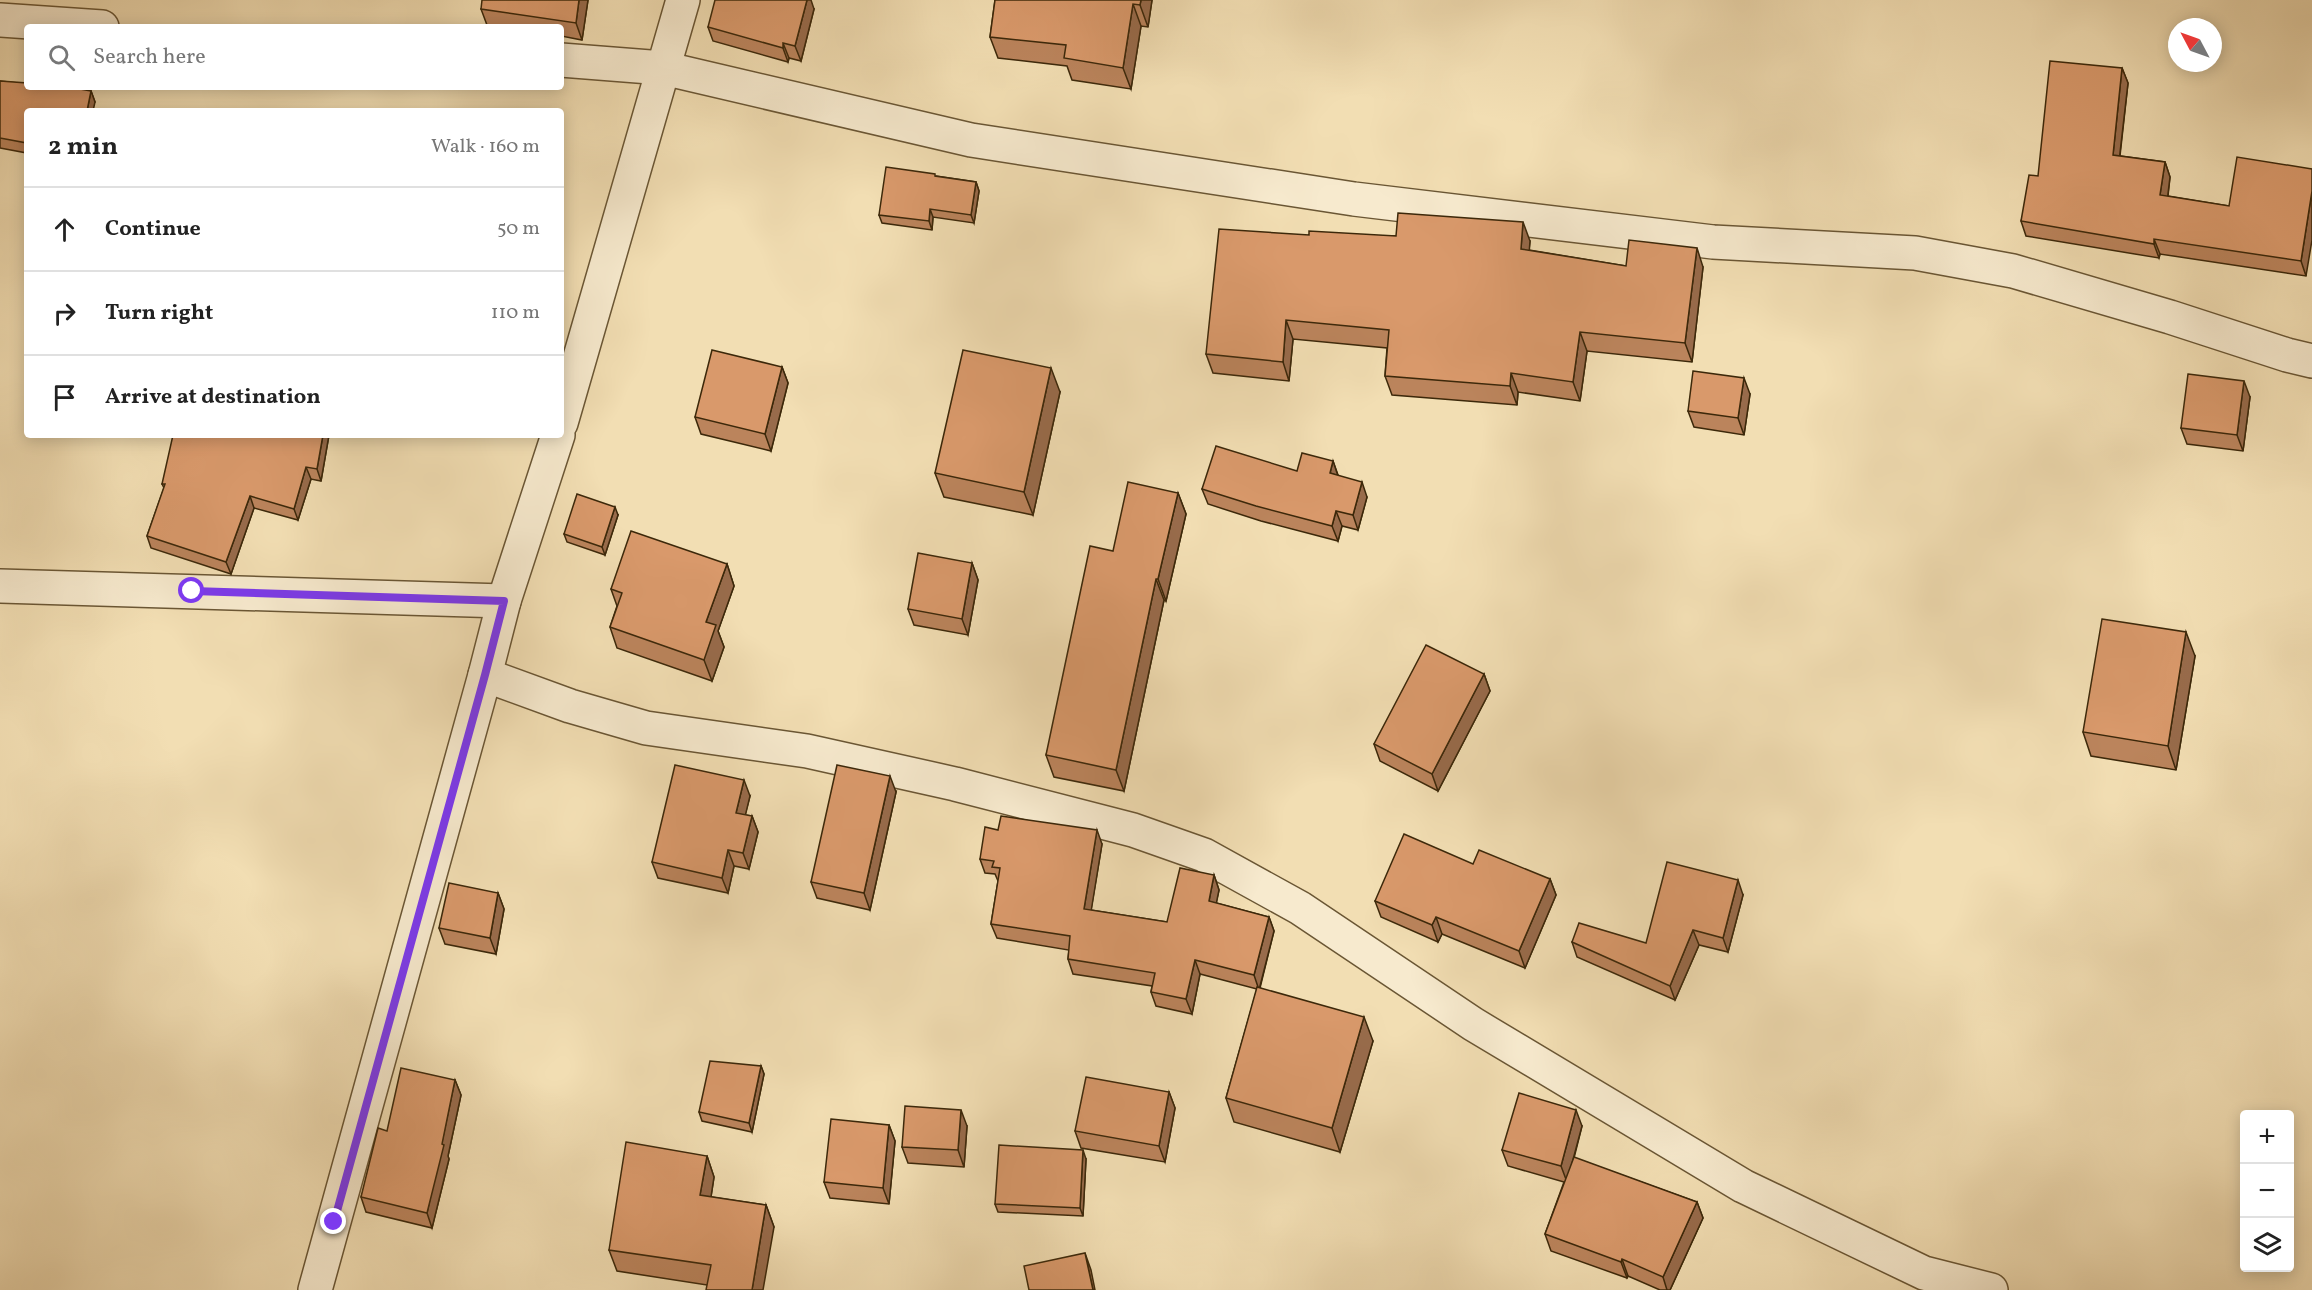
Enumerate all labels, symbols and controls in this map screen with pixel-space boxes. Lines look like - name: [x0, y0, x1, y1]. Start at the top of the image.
- north arrow: [2168, 18, 2222, 72]
- search box: [24, 24, 564, 90]
- icon: search: [45, 41, 78, 74]
- text: Search here: [93, 42, 206, 73]
- text: 2 min: [48, 129, 118, 165]
- text: Walk · 160 m: [431, 133, 540, 161]
- icon: ahead: [48, 213, 81, 246]
- text: Continue: [105, 214, 201, 245]
- text: 50 m: [497, 215, 540, 243]
- icon: right: [48, 297, 81, 330]
- text: Turn right: [105, 298, 213, 329]
- text: 110 m: [491, 299, 540, 327]
- icon: arrive: [48, 381, 81, 414]
- text: Arrive at destination: [105, 382, 321, 413]
- route start: [178, 577, 204, 603]
- map controls: [2240, 1110, 2294, 1272]
- button: +: [2240, 1110, 2294, 1164]
- button: −: [2240, 1164, 2294, 1218]
- route end: [320, 1208, 346, 1234]
- button: layers: [2240, 1218, 2294, 1272]

